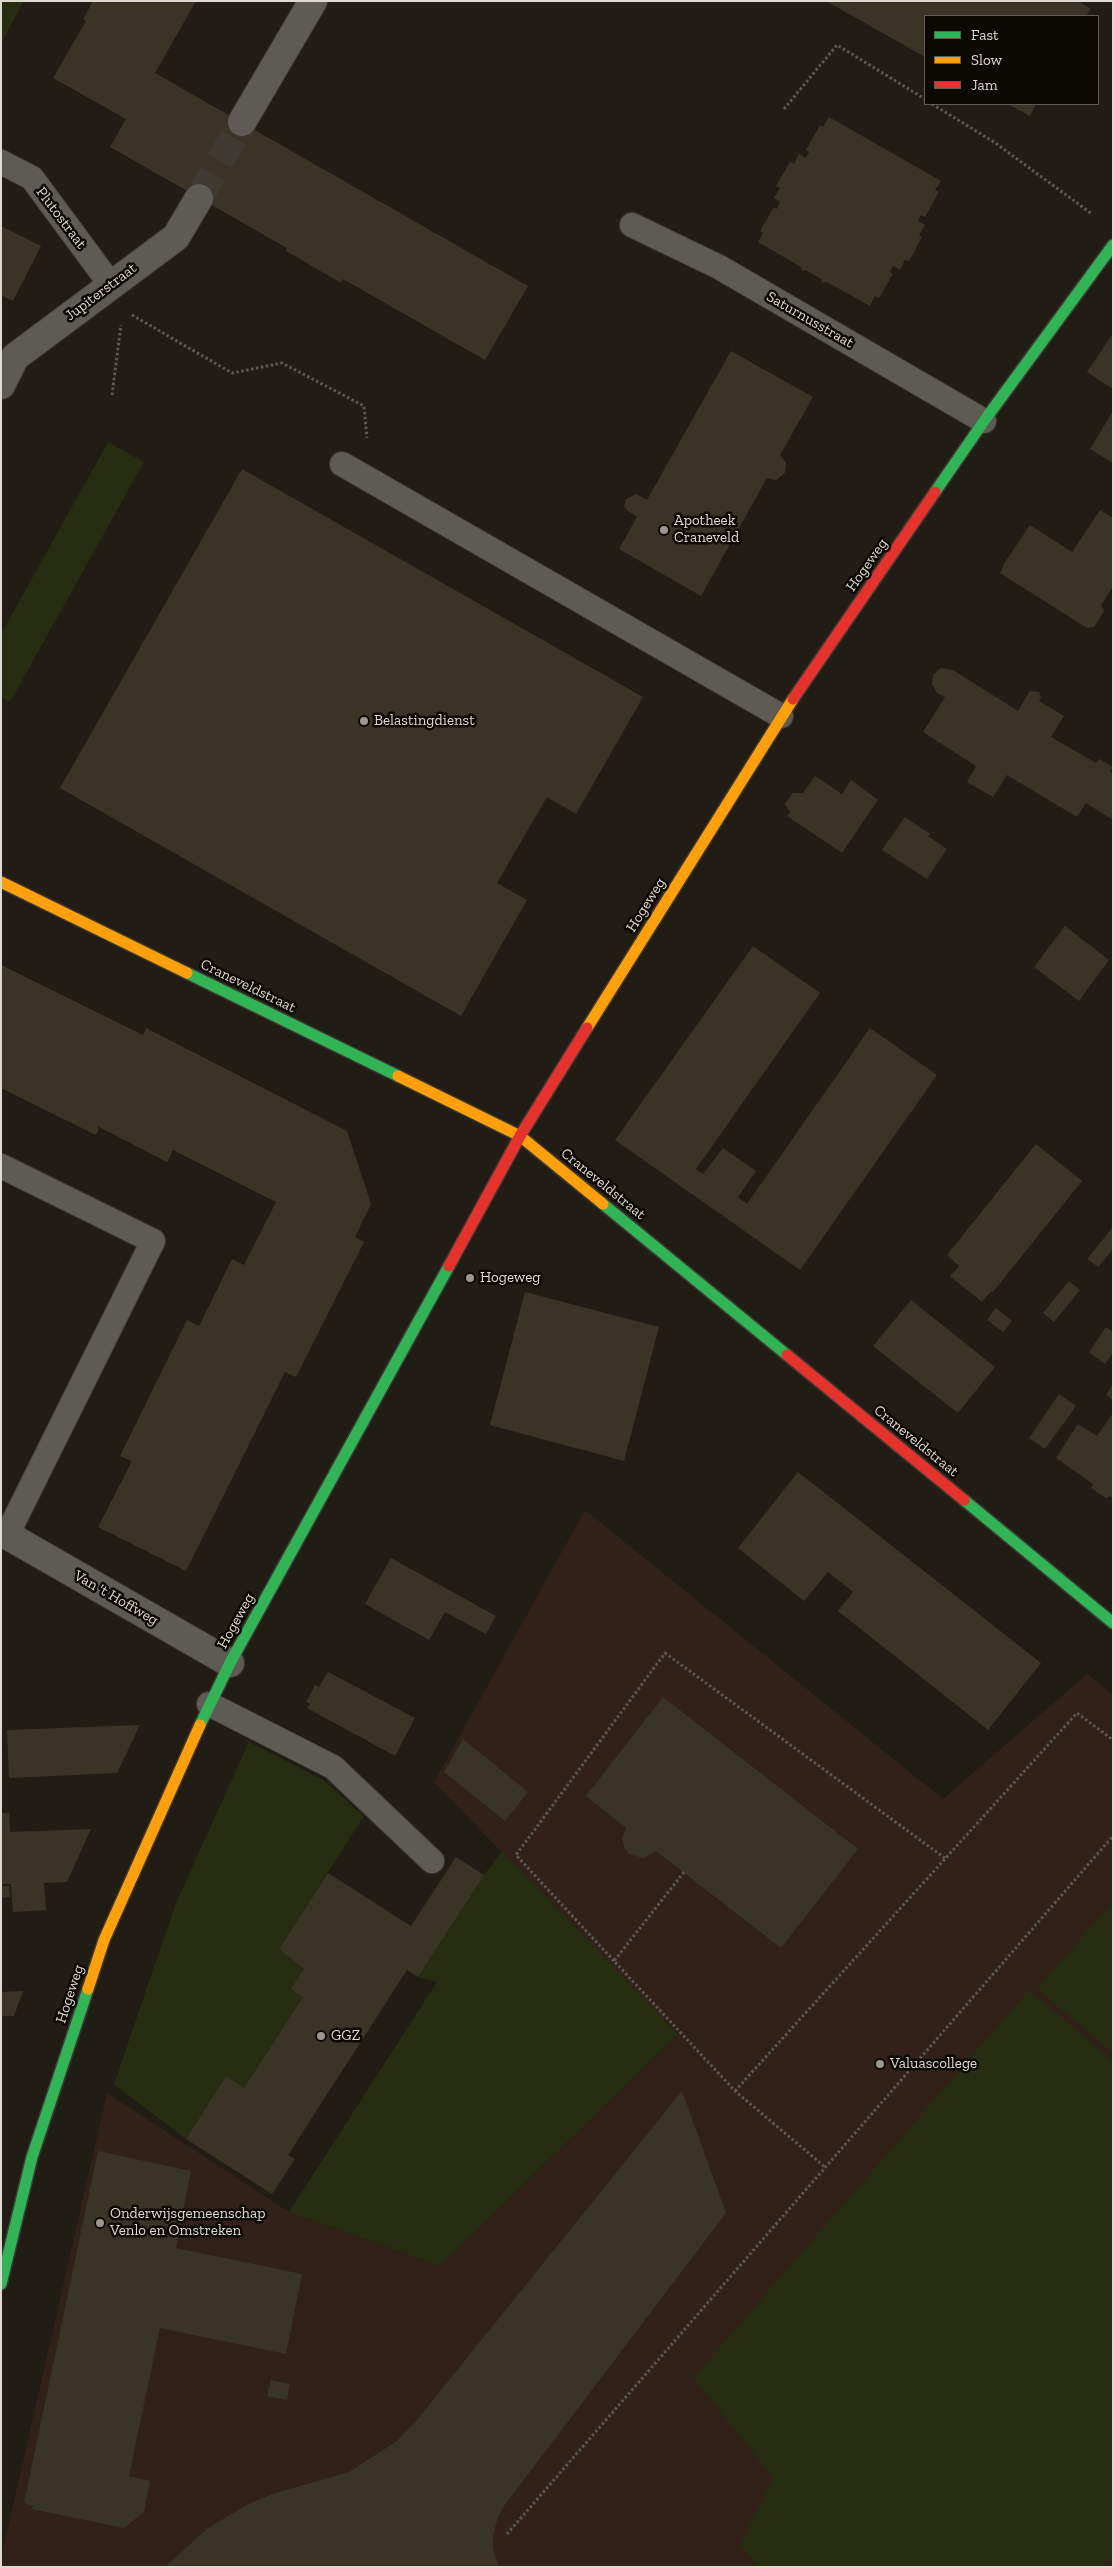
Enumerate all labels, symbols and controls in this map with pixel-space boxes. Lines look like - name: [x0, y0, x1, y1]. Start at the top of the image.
- legend: [924, 15, 1099, 105]
- text: Fast: [971, 26, 999, 44]
- text: Slow: [971, 51, 1002, 69]
- text: Jam: [971, 76, 998, 94]
- street label: Plutostraat: [32, 184, 90, 252]
- street label: Jupiterstraat: [62, 259, 140, 325]
- street label: Saturnusstraat: [763, 288, 857, 352]
- place label: Apotheek Craneveld: [674, 512, 739, 547]
- marker: Apotheek Craneveld: [658, 524, 670, 536]
- street label: Hogeweg: [842, 535, 892, 595]
- place label: Belastingdienst: [374, 712, 475, 730]
- marker: Belastingdienst: [358, 715, 370, 727]
- street label: Hogeweg: [622, 875, 670, 935]
- street label: Craneveldstraat: [197, 955, 299, 1017]
- street label: Craneveldstraat: [557, 1144, 649, 1224]
- place label: Hogeweg: [480, 1269, 540, 1287]
- marker: Hogeweg: [464, 1272, 476, 1284]
- street label: Craneveldstraat: [870, 1401, 962, 1481]
- street label: Van 't Hoffweg: [71, 1567, 161, 1629]
- street label: Hogeweg: [213, 1590, 259, 1652]
- street label: Hogeweg: [52, 1962, 88, 2026]
- place label: GGZ: [331, 2027, 360, 2045]
- marker: GGZ: [315, 2030, 327, 2042]
- place label: Valuascollege: [890, 2055, 977, 2073]
- marker: Valuascollege: [874, 2058, 886, 2070]
- place label: Onderwijsgemeenschap Venlo en Omstreken: [110, 2205, 265, 2240]
- marker: Onderwijsgemeenschap Venlo en Omstreken: [94, 2217, 106, 2229]

